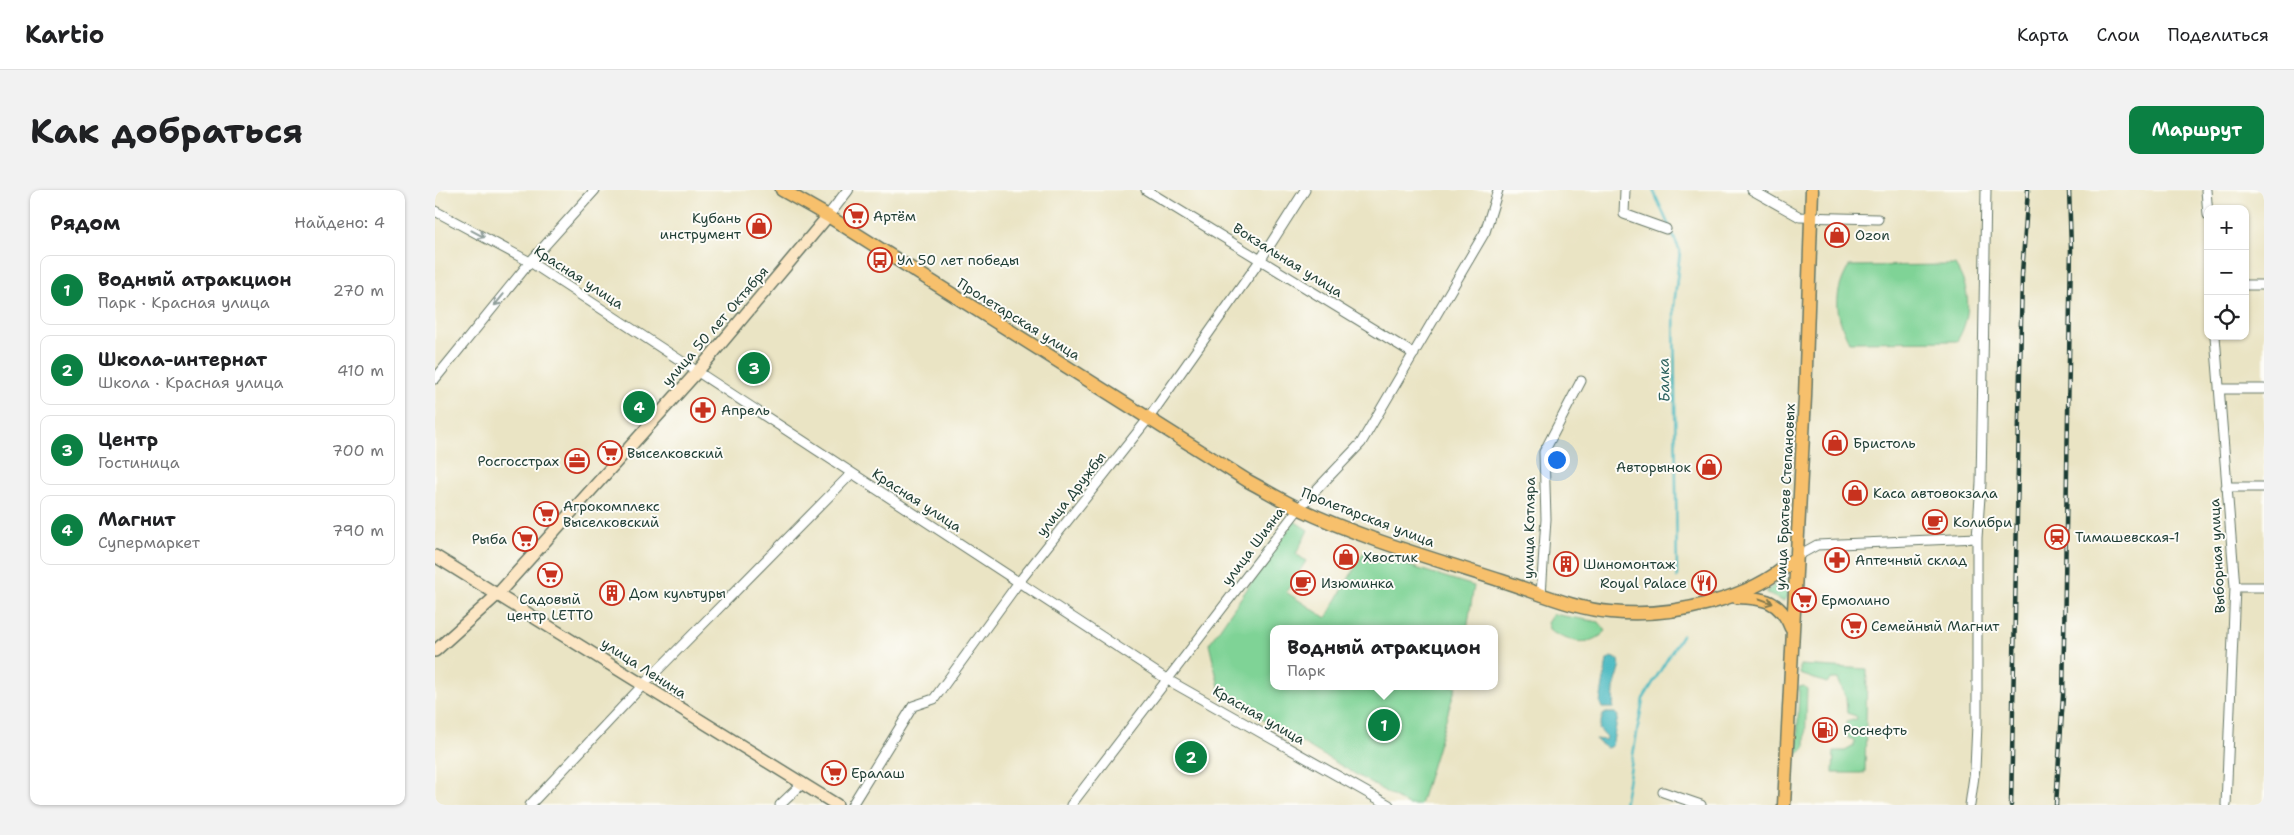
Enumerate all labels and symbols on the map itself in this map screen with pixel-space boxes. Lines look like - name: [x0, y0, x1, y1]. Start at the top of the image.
- supermarket icon: Артём: [843, 203, 869, 229]
- place label: Артём: [873, 207, 916, 225]
- place label: Кубань инструмент: [660, 209, 742, 243]
- shop icon: Кубань инструмент: [746, 213, 772, 239]
- street label: Вокзальная улица: [1230, 219, 1347, 301]
- shop icon: Ozon: [1824, 222, 1850, 248]
- place label: Ozon: [1855, 226, 1890, 244]
- one-way arrow: [470, 230, 485, 239]
- street label: Красная улица: [531, 241, 628, 313]
- bus stop icon: Ул 50 лет победы: [867, 247, 893, 273]
- place label: Ул 50 лет победы: [897, 251, 1019, 269]
- street label: улица 50 лет Октября: [658, 262, 772, 390]
- street label: Пролетарская улица: [954, 274, 1084, 364]
- one-way arrow: [494, 293, 505, 306]
- pin: 3: [738, 349, 770, 387]
- water label: Балка: [1654, 358, 1674, 402]
- pin: 4: [623, 388, 655, 426]
- pharmacy icon: Апрель: [690, 397, 716, 423]
- place label: Апрель: [721, 401, 770, 419]
- street label: улица Братьев Степановых: [1771, 403, 1799, 591]
- shop icon: Бристоль: [1822, 430, 1848, 456]
- place label: Бристоль: [1853, 434, 1916, 452]
- supermarket icon: Выселковский: [597, 440, 623, 466]
- place label: Выселковский: [627, 444, 723, 462]
- your location: [1544, 447, 1570, 473]
- office icon: Росгосстрах: [564, 448, 590, 474]
- street label: улица Дружбы: [1032, 448, 1110, 540]
- place label: Росгосстрах: [477, 452, 559, 470]
- shop icon: Авторынок: [1696, 454, 1722, 480]
- place label: Авторынок: [1616, 458, 1692, 476]
- street label: Красная улица: [869, 464, 966, 536]
- street label: улица Котляра: [1519, 477, 1539, 579]
- shop icon: Каса автовокзала: [1842, 480, 1868, 506]
- street label: Пролетарская улица: [1299, 483, 1438, 551]
- place label: Каса автовокзала: [1873, 484, 1998, 502]
- place label: Агрокомплекс Выселковский: [563, 497, 660, 531]
- street label: Выборная улица: [2205, 498, 2229, 614]
- supermarket icon: Агрокомплекс Выселковский: [533, 501, 559, 527]
- street label: улица Шияна: [1218, 503, 1289, 589]
- cafe icon: Колибри: [1922, 509, 1948, 535]
- place label: Колибри: [1953, 513, 2012, 531]
- station icon: Тимашевская-1: [2044, 524, 2070, 550]
- supermarket icon: Рыба: [512, 526, 538, 552]
- place label: Тимашевская-1: [2075, 528, 2180, 546]
- place label: Рыба: [472, 530, 507, 548]
- shop icon: Хвостик: [1333, 544, 1359, 570]
- pharmacy icon: Аптечный склад: [1824, 547, 1850, 573]
- place label: Хвостик: [1363, 548, 1418, 566]
- building icon: Шиномонтаж: [1553, 551, 1579, 577]
- place label: Аптечный склад: [1855, 551, 1967, 569]
- place label: Шиномонтаж: [1583, 555, 1676, 573]
- supermarket icon: Садовый центр LETTO: [537, 562, 563, 588]
- cafe icon: Изюминка: [1290, 570, 1316, 596]
- restaurant icon: Royal Palace: [1691, 570, 1717, 596]
- place label: Изюминка: [1321, 574, 1394, 592]
- place label: Royal Palace: [1600, 574, 1687, 592]
- building icon: Дом культуры: [599, 580, 625, 606]
- place label: Дом культуры: [629, 584, 726, 602]
- supermarket icon: Ермолино: [1791, 587, 1817, 613]
- place label: Садовый центр LETTO: [507, 590, 593, 624]
- place label: Ермолино: [1821, 591, 1890, 609]
- one-way arrow: [1758, 597, 1773, 606]
- supermarket icon: Семейный Магнит: [1841, 613, 1867, 639]
- place label: Семейный Магнит: [1871, 617, 2000, 635]
- street label: улица Ленина: [598, 634, 690, 702]
- street label: Красная улица: [1210, 681, 1309, 749]
- pin: 1: [1368, 706, 1400, 744]
- fuel station icon: Роснефть: [1812, 717, 1838, 743]
- place label: Роснефть: [1843, 721, 1907, 739]
- pin: 2: [1175, 738, 1207, 776]
- supermarket icon: Ералаш: [821, 760, 847, 786]
- place label: Ералаш: [851, 764, 905, 782]

